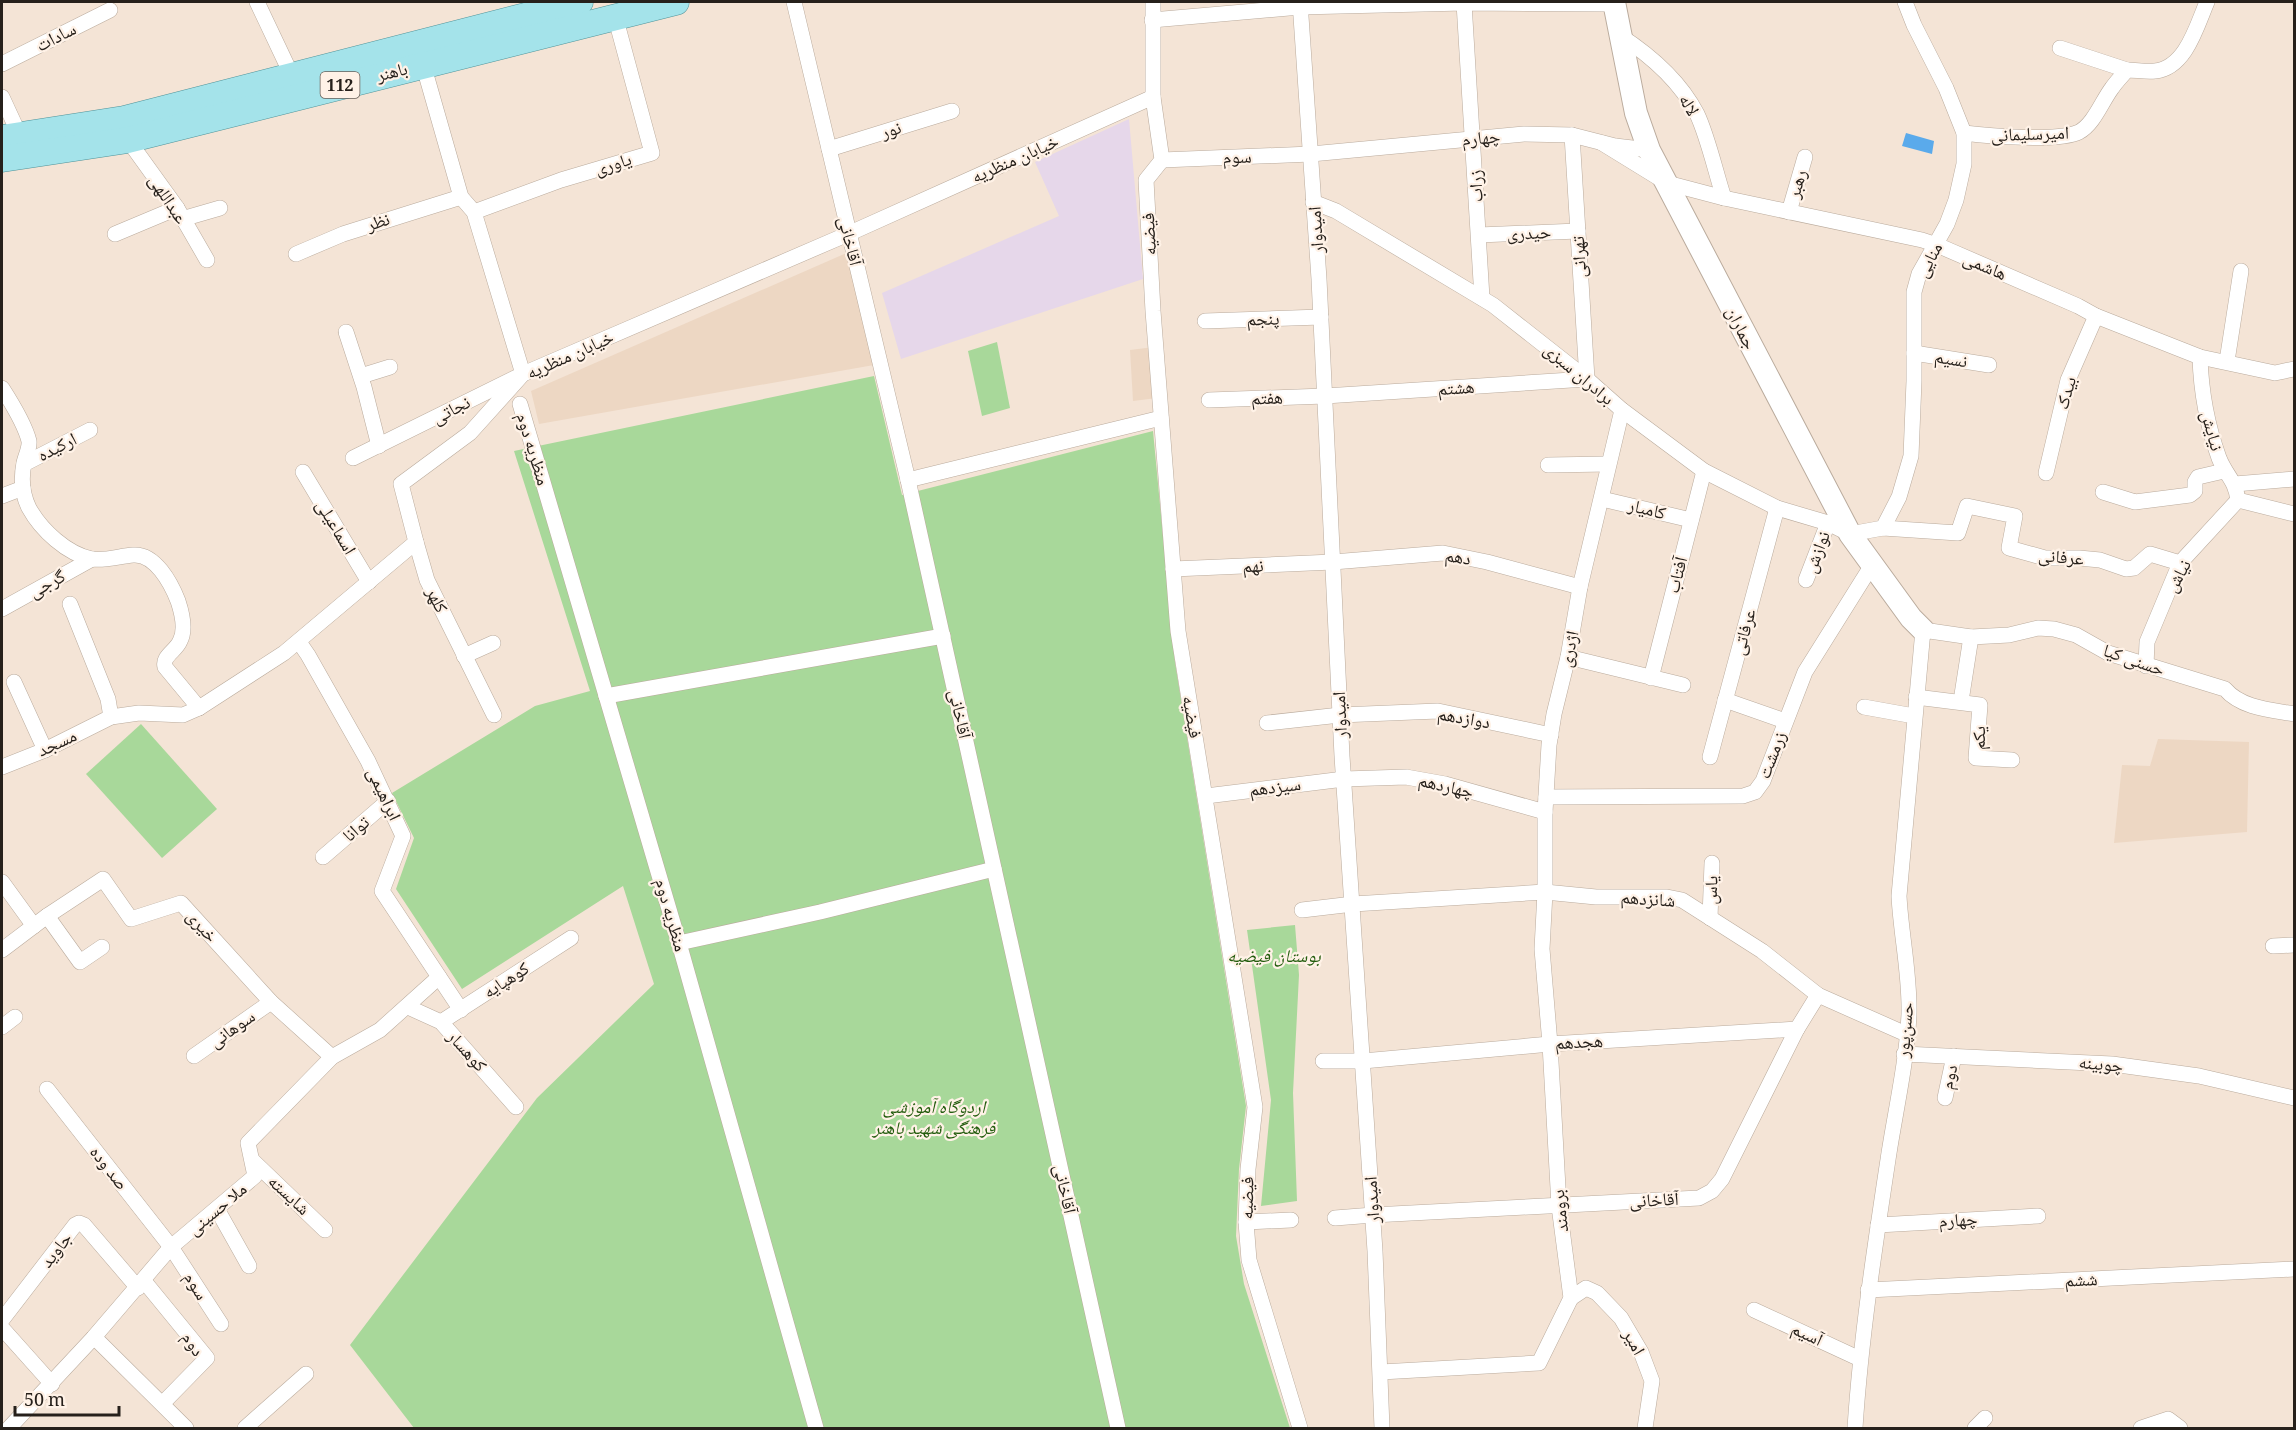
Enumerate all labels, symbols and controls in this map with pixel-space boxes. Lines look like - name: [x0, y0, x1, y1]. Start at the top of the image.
- street label: سادات: [31, 16, 82, 62]
- street label: باهنر: [373, 56, 411, 93]
- road number: 112: [320, 72, 360, 98]
- street label: لاله: [1669, 89, 1706, 123]
- street label: نور: [876, 114, 906, 150]
- street label: امیرسلیمانی: [1990, 120, 2070, 152]
- street label: چهارم: [1461, 123, 1502, 157]
- street label: خیابان منظریه: [967, 128, 1064, 193]
- street label: سوم: [1222, 144, 1252, 174]
- street label: یاوری: [591, 146, 636, 186]
- street label: رهبر: [1780, 167, 1817, 203]
- street label: عبداللهی: [139, 169, 194, 231]
- street label: زراب: [1462, 169, 1494, 203]
- street label: امیدوار: [1301, 205, 1335, 255]
- street label: نظر: [362, 206, 394, 242]
- street label: فیضیه: [1135, 212, 1167, 256]
- street label: آقاخانی: [827, 214, 869, 270]
- street label: حیدری: [1506, 219, 1552, 251]
- street label: تهرانی: [1565, 235, 1597, 279]
- street label: منایی: [1909, 238, 1953, 284]
- street label: هاشمی: [1957, 245, 2011, 291]
- street label: جماران: [1716, 302, 1763, 356]
- street label: پنجم: [1246, 305, 1280, 337]
- street label: خیابان منظریه: [522, 324, 619, 389]
- street label: برادران سبزی: [1535, 337, 1620, 414]
- street label: نسیم: [1932, 344, 1969, 378]
- street label: هشتم: [1437, 374, 1476, 406]
- street label: بیدک: [2049, 374, 2087, 414]
- street label: هفتم: [1251, 384, 1284, 416]
- street label: نجاتی: [427, 389, 477, 434]
- street label: نیایش: [2190, 408, 2230, 455]
- street label: منظریه دوم: [506, 409, 556, 490]
- street label: ارکیده: [33, 426, 83, 471]
- street label: کامیار: [1623, 492, 1669, 530]
- street label: اسماعیلی: [306, 494, 363, 562]
- street label: نوازش: [1797, 527, 1841, 578]
- street label: دهم: [1442, 542, 1473, 576]
- street label: عرفانی: [2037, 542, 2085, 576]
- street label: نهم: [1242, 552, 1265, 584]
- street label: آفتاب: [1660, 554, 1698, 597]
- street label: نیاش: [2158, 555, 2201, 599]
- street label: گرجی: [24, 563, 73, 608]
- street label: کلهر: [416, 582, 455, 620]
- street label: عرفاتی: [1725, 606, 1767, 659]
- street label: اژدری: [1552, 628, 1589, 671]
- street label: حسنی کیا: [2098, 637, 2168, 686]
- street label: آقاخانی: [938, 687, 978, 742]
- street label: امیدوار: [1326, 691, 1358, 740]
- street label: فیضیه: [1172, 694, 1209, 741]
- street label: دوازدهم: [1435, 701, 1492, 739]
- street label: مسجد: [33, 723, 83, 767]
- street label: یکم: [1966, 726, 1996, 750]
- street label: زرمشت: [1751, 728, 1797, 784]
- street label: ابراهیمی: [357, 763, 408, 827]
- street label: چهاردهم: [1415, 767, 1476, 809]
- street label: سیزدهم: [1248, 771, 1303, 807]
- street label: توانا: [337, 810, 378, 851]
- street label: منظریه دوم: [644, 875, 694, 956]
- street label: یاس: [1698, 875, 1728, 905]
- street label: شانزدهم: [1620, 884, 1676, 918]
- street label: خیری: [177, 904, 224, 951]
- park label: بوستان فیضیه: [1227, 943, 1322, 973]
- street label: کوهپایه: [478, 955, 537, 1008]
- street label: حسن‌پور: [1890, 1001, 1924, 1060]
- street label: سوهانی: [204, 1004, 263, 1058]
- street label: کوهسار: [437, 1024, 493, 1081]
- street label: هجدهم: [1554, 1028, 1604, 1060]
- street label: چوبینه: [2077, 1049, 2124, 1083]
- street label: دوم: [1934, 1062, 1968, 1093]
- park label: اردوگاه آموزشی فرهنگی شهید باهنر: [871, 1094, 997, 1145]
- street label: صد وده: [80, 1140, 135, 1198]
- street label: آقاخانی: [1043, 1162, 1083, 1217]
- street label: شایسته: [259, 1169, 316, 1224]
- street label: امیدوار: [1357, 1175, 1391, 1225]
- street label: ملا حسینی: [182, 1176, 255, 1245]
- street label: فیضیه: [1234, 1176, 1264, 1220]
- street label: آقاخانی: [1628, 1186, 1680, 1218]
- street label: برومند: [1545, 1188, 1579, 1234]
- street label: چهارم: [1938, 1206, 1978, 1238]
- street label: جاوید: [34, 1227, 81, 1276]
- street label: ششم: [2064, 1266, 2099, 1298]
- street label: سوم: [174, 1267, 215, 1307]
- street label: آسیم: [1785, 1315, 1827, 1356]
- street label: امیر: [1612, 1323, 1652, 1362]
- street label: دوم: [172, 1326, 211, 1364]
- scale bar: [15, 1379, 118, 1417]
- text: 50 m: [24, 1387, 65, 1417]

